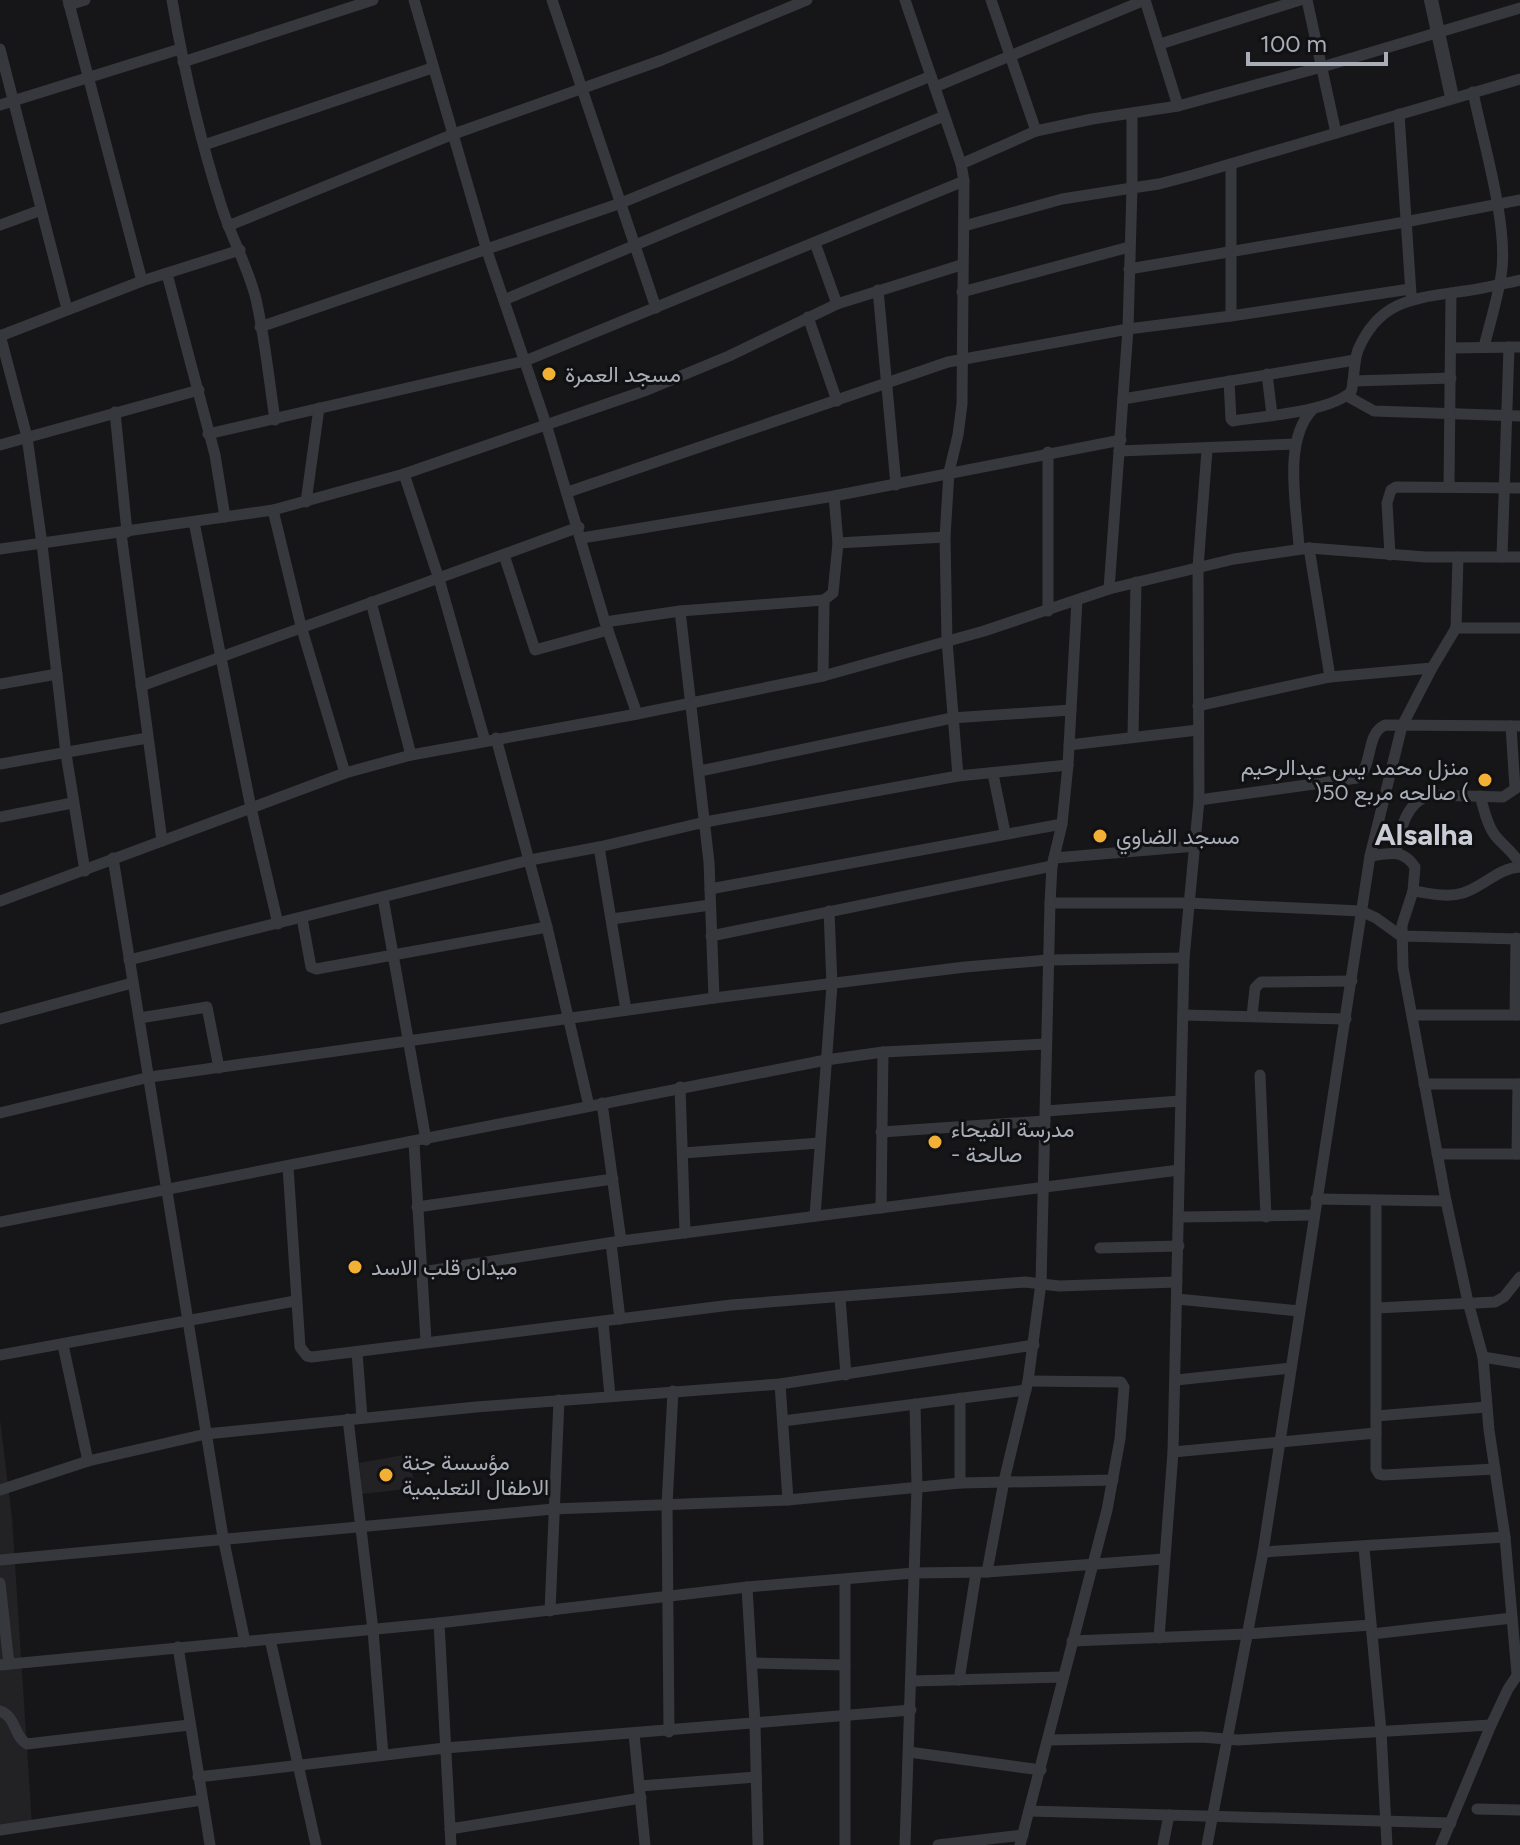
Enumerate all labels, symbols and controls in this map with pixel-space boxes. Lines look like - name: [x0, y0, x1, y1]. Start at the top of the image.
- scale bar: [1248, 16, 1386, 66]
- text: 100 m: [1260, 29, 1327, 58]
- place label: مسجد العمرة: [565, 361, 681, 388]
- marker: مسجد العمرة: [540, 365, 558, 383]
- place label: منزل محمد يس عبدالرحيم )صالحه مربع 50 (: [1241, 754, 1469, 807]
- marker: منزل محمد يس عبدالرحيم )صالحه مربع 50 (: [1476, 771, 1494, 789]
- district label: Alsalha: [1374, 816, 1474, 853]
- place label: مسجد الضاوي: [1116, 823, 1240, 855]
- marker: مسجد الضاوي: [1091, 827, 1109, 845]
- place label: مدرسة الفيحاء - صالحة: [951, 1116, 1074, 1168]
- marker: مدرسة الفيحاء - صالحة: [926, 1133, 944, 1151]
- place label: ميدان قلب الاسد: [371, 1254, 517, 1281]
- marker: ميدان قلب الاسد: [346, 1258, 364, 1276]
- place label: مؤسسة جنة الاطفال التعليمية: [402, 1449, 549, 1501]
- marker: مؤسسة جنة الاطفال التعليمية: [377, 1466, 395, 1484]

